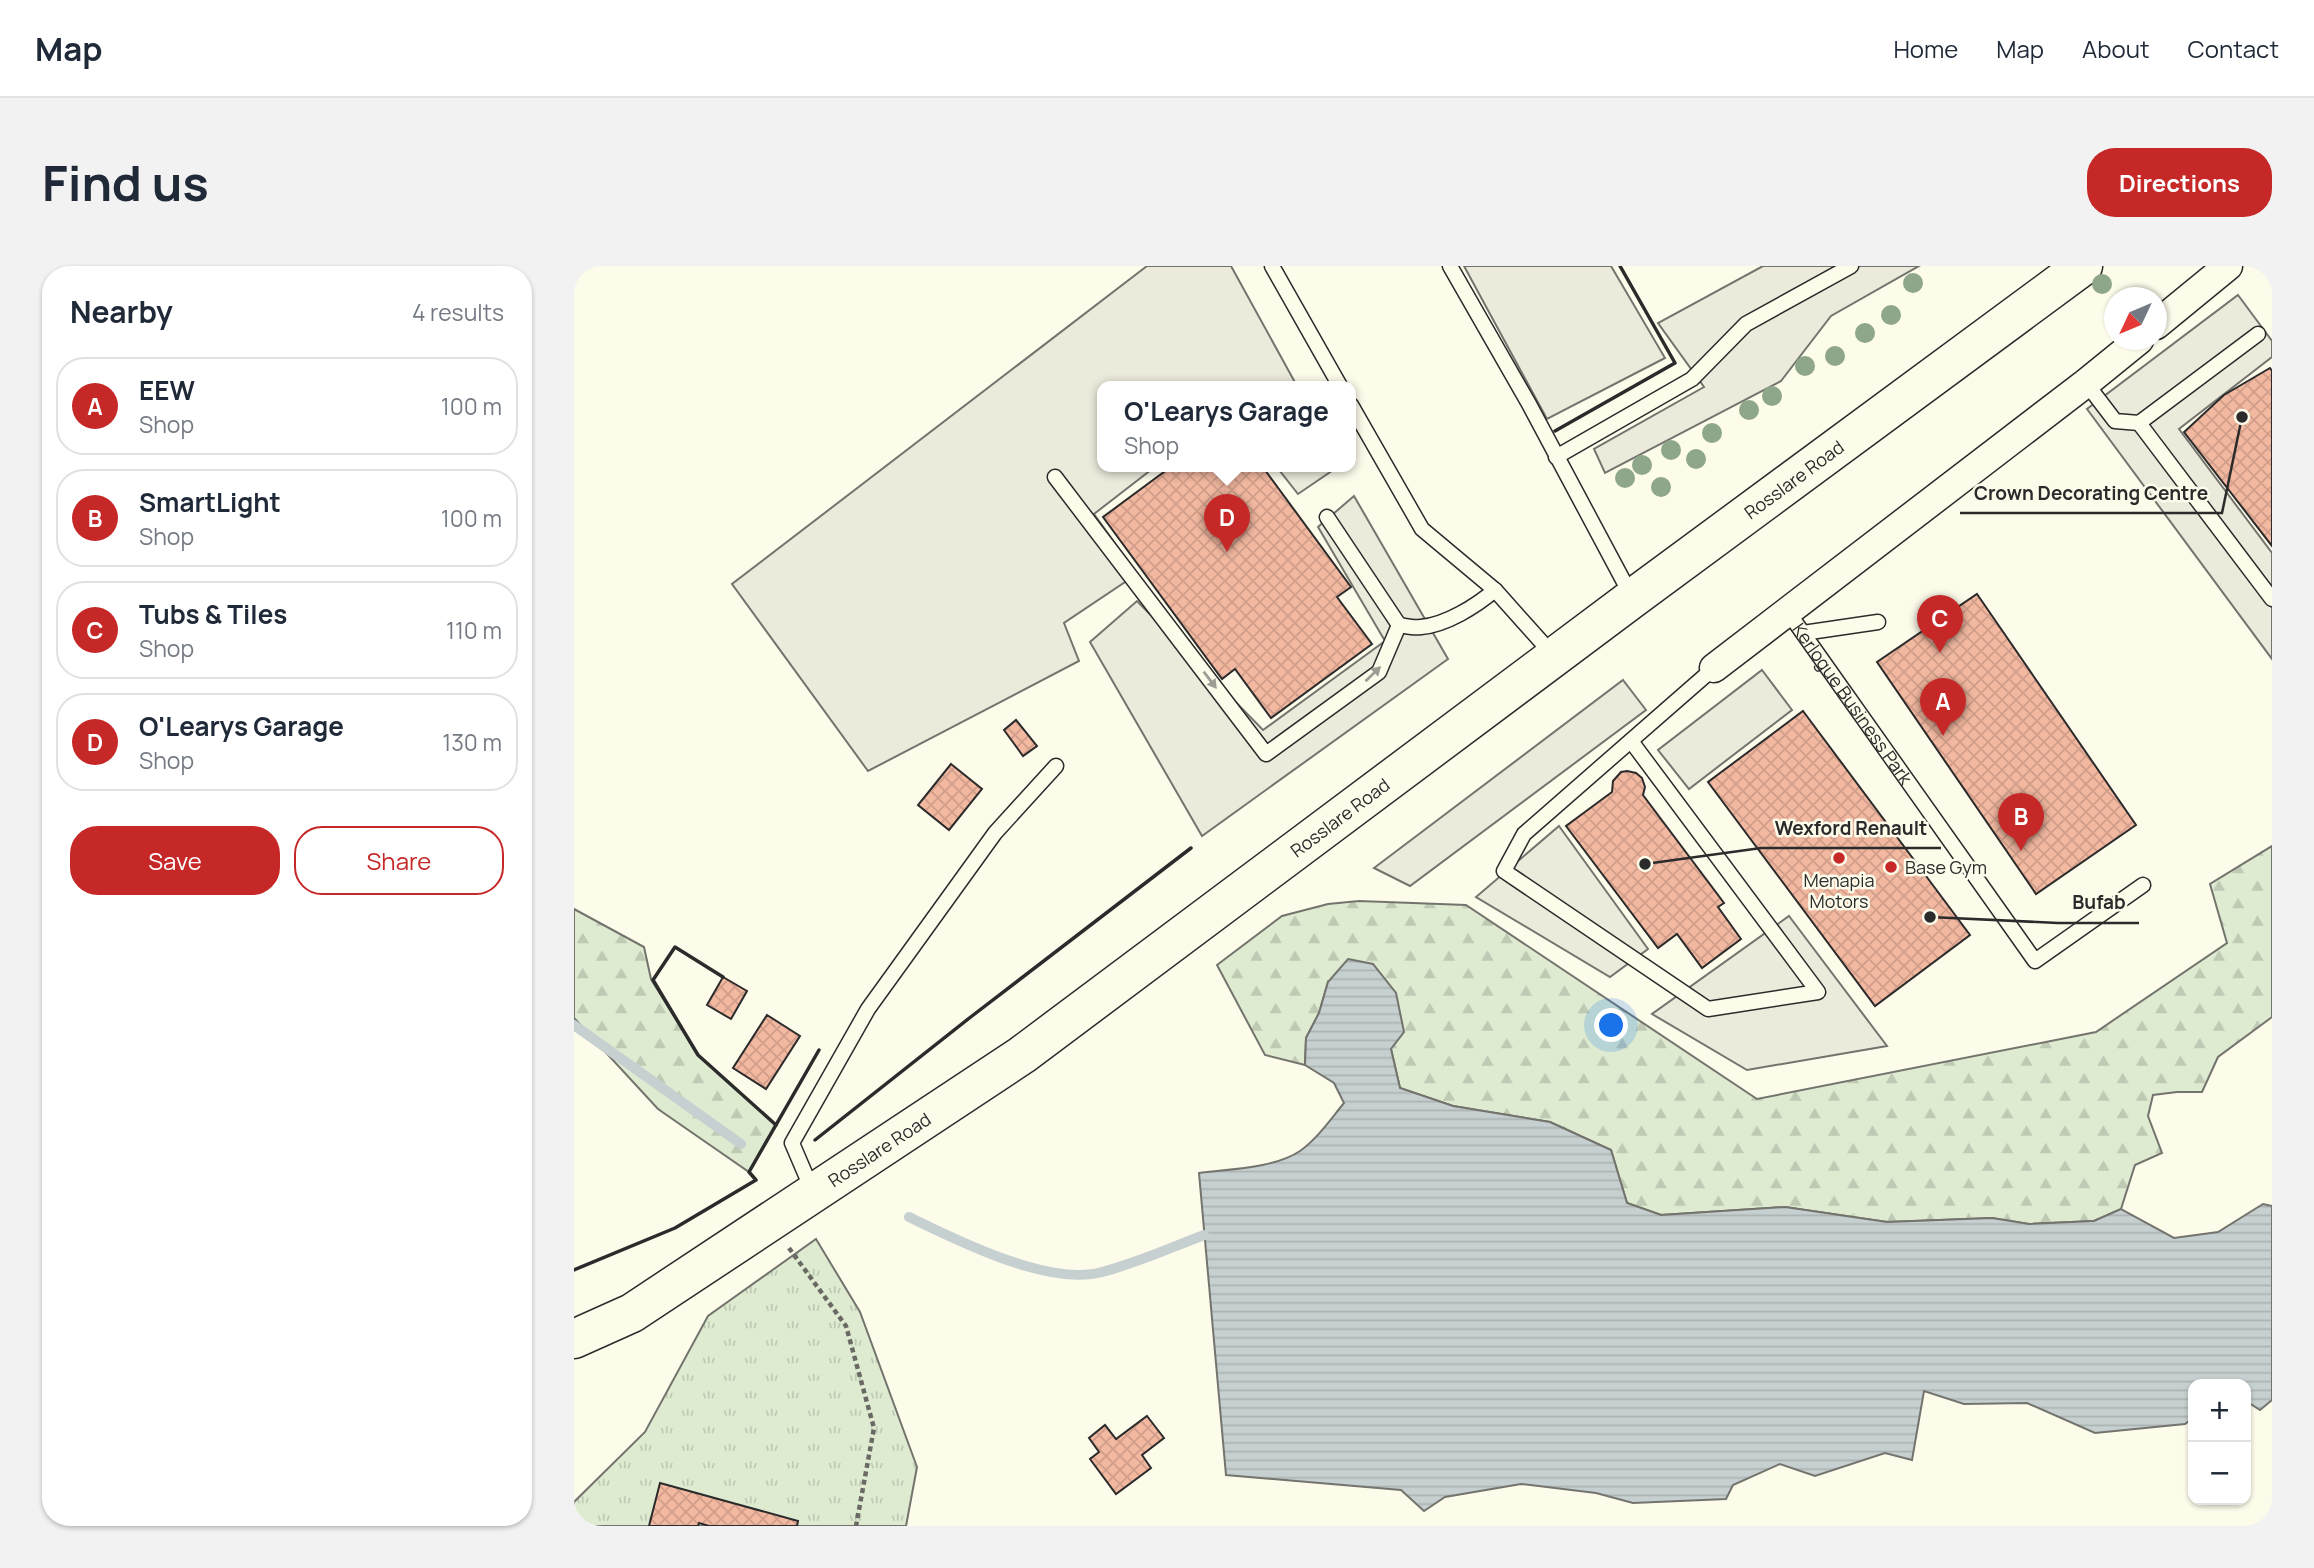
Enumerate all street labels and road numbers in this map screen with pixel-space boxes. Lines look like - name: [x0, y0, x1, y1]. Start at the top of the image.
- street label: Rosslare Road: [1739, 435, 1848, 524]
- street label: Kerlogue Business Park: [1787, 618, 1919, 790]
- street label: Rosslare Road: [1285, 772, 1394, 862]
- street label: Rosslare Road: [823, 1107, 935, 1192]

